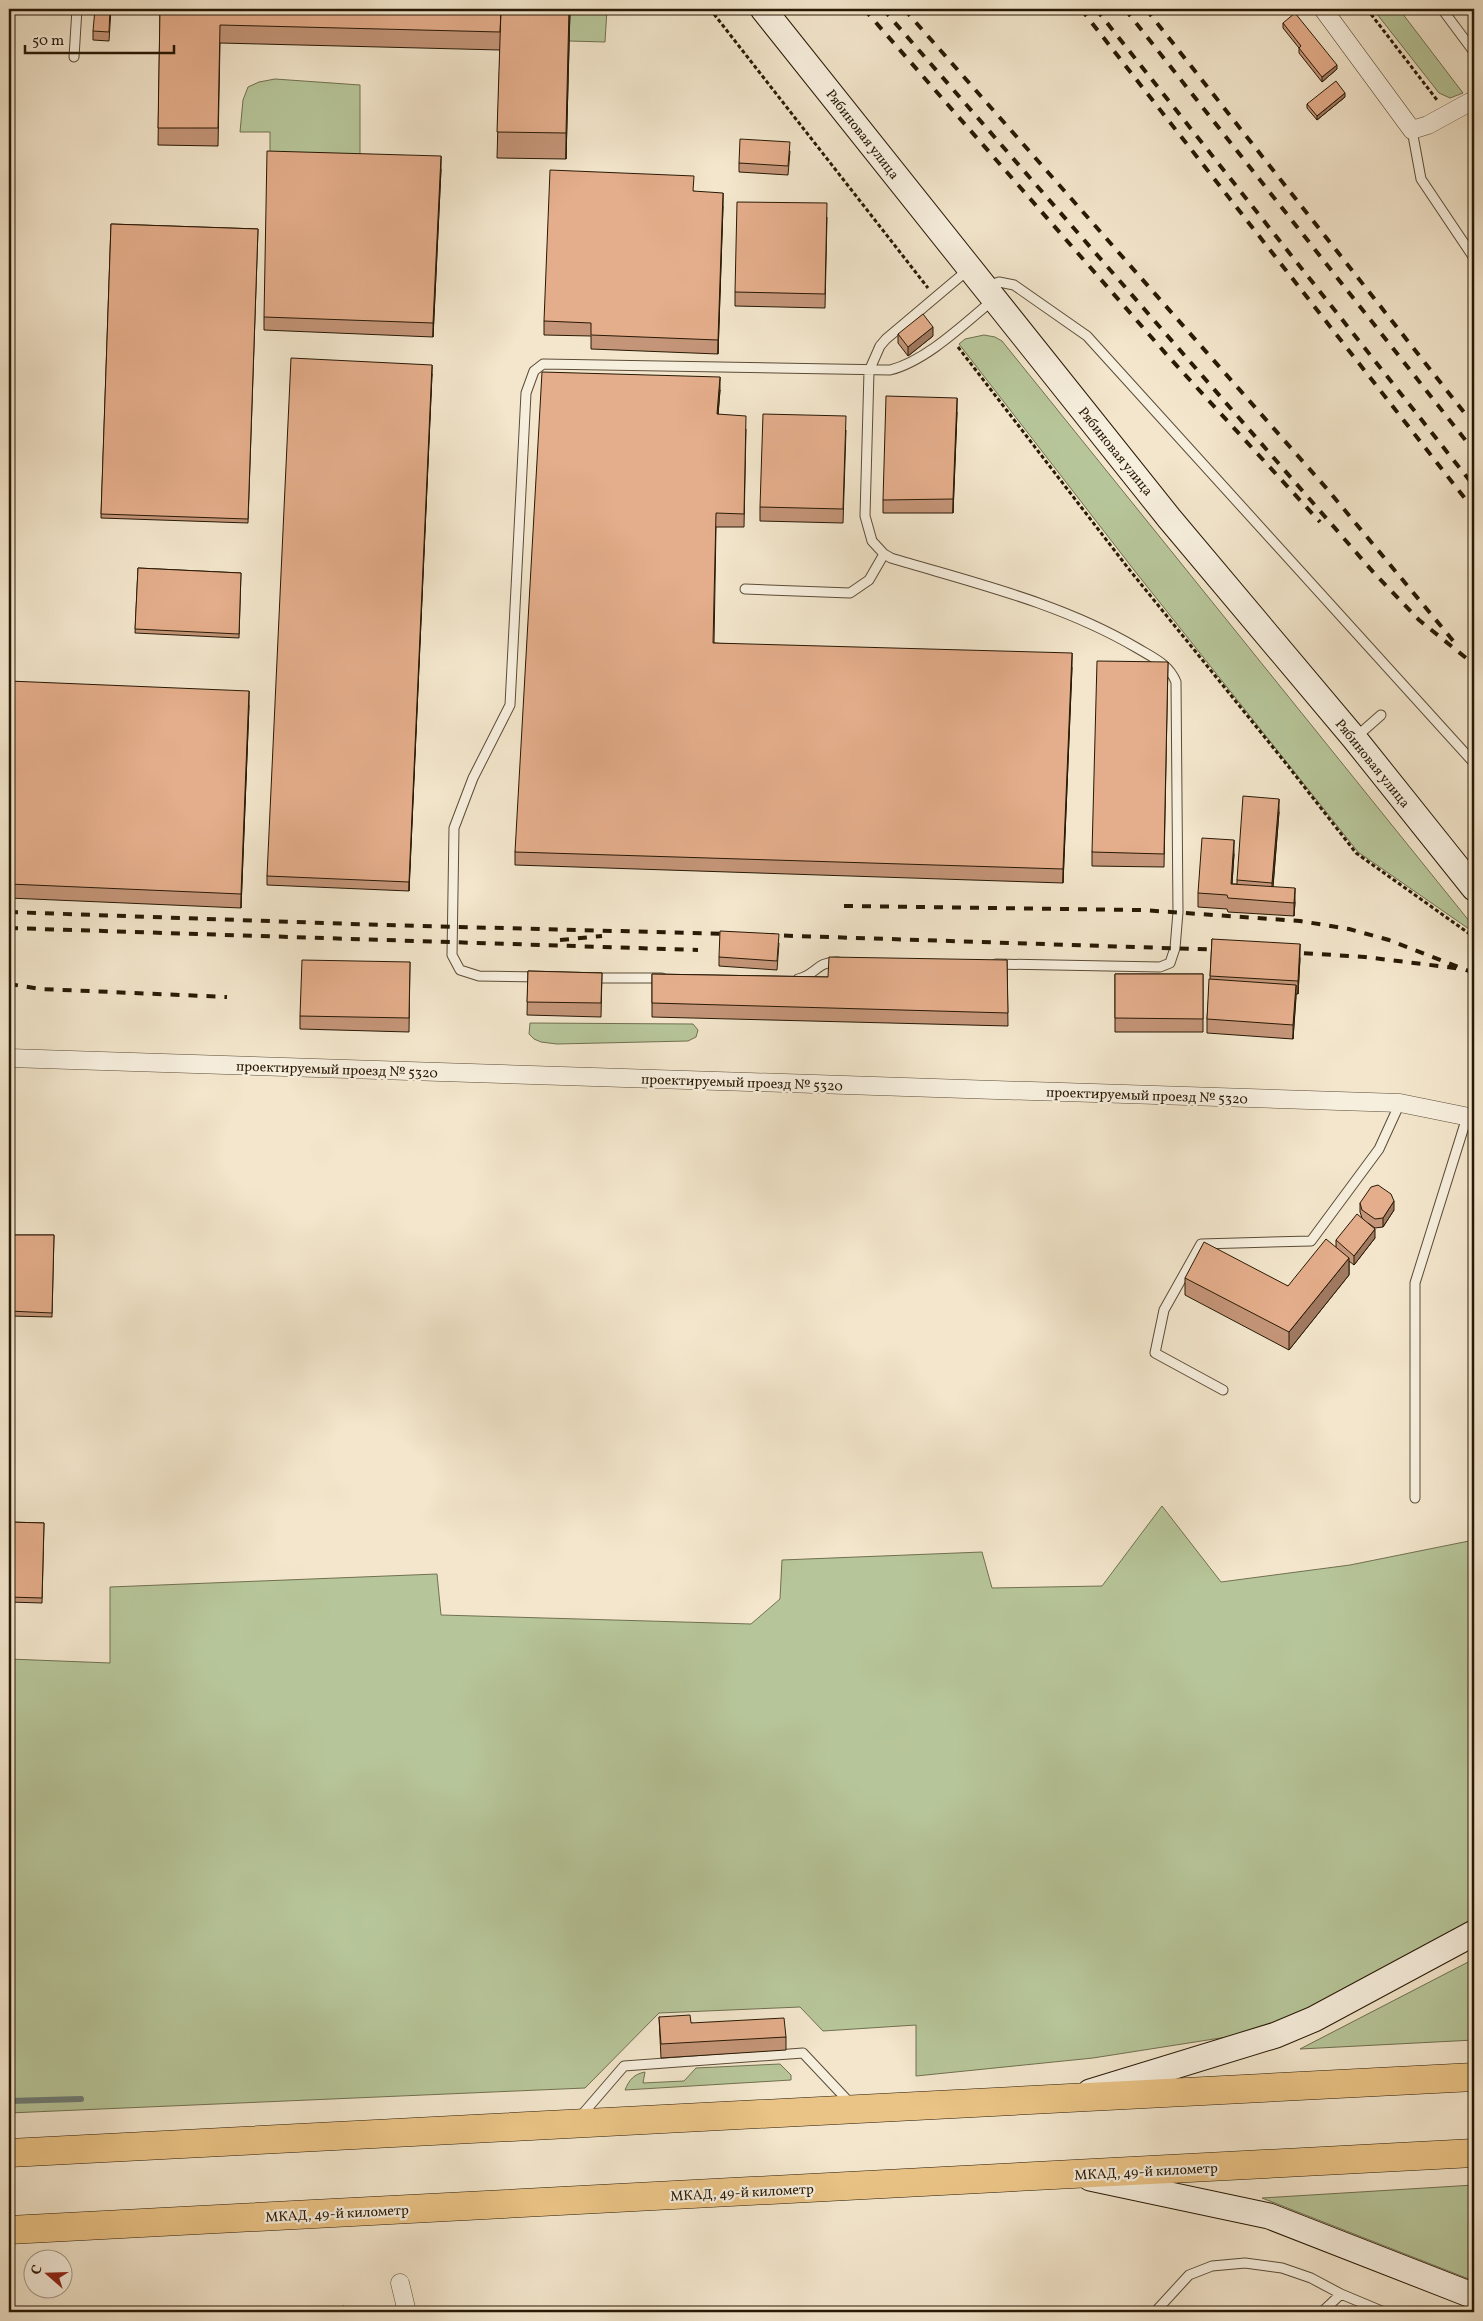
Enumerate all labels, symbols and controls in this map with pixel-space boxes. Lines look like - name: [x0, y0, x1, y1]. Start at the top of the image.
- scale bar: [25, 22, 174, 54]
- text: 50 m: [32, 31, 64, 52]
- street label: Рябиновая улица: [821, 86, 903, 184]
- street label: Рябиновая улица: [1073, 403, 1157, 500]
- street label: Рябиновая улица: [1330, 715, 1414, 812]
- street label: проектируемый проезд № 5320: [236, 1057, 438, 1084]
- street label: проектируемый проезд № 5320: [641, 1070, 843, 1097]
- street label: проектируемый проезд № 5320: [1046, 1083, 1248, 1110]
- street label: МКАД, 49-й километр: [1074, 2159, 1218, 2186]
- street label: МКАД, 49-й километр: [670, 2180, 814, 2207]
- street label: МКАД, 49-й километр: [265, 2201, 409, 2228]
- north arrow: [22, 2248, 72, 2298]
- text: С: [27, 2263, 48, 2278]

